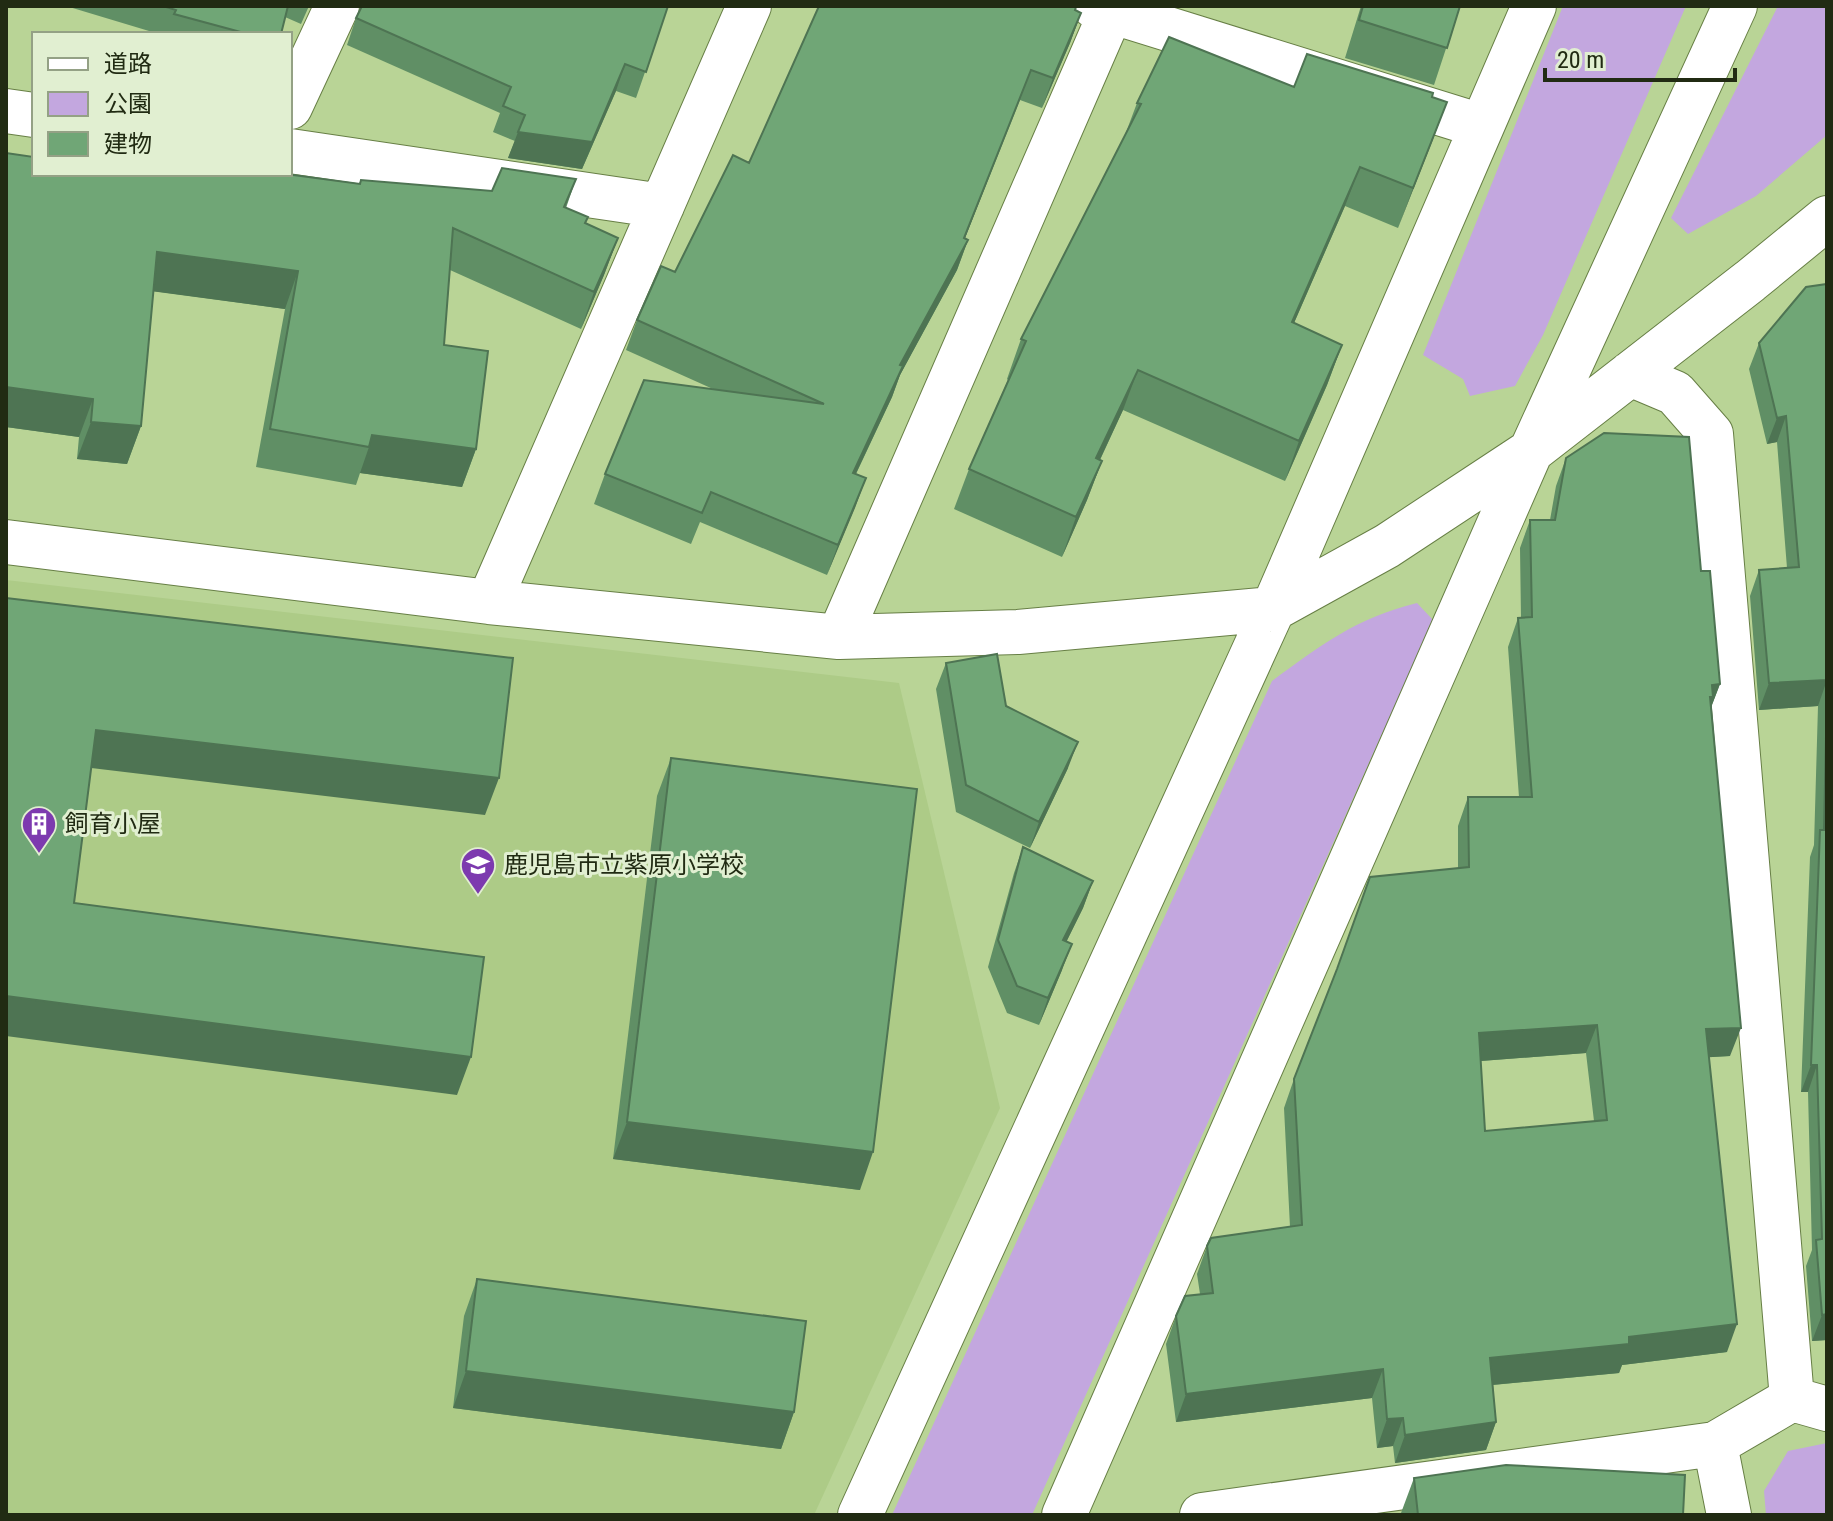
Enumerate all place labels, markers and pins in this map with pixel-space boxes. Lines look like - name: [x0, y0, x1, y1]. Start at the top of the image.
- building icon: 飼育小屋: [20, 805, 58, 855]
- place label: 飼育小屋: [65, 810, 161, 838]
- school or university icon: 鹿児島市立紫原小学校: [459, 846, 497, 896]
- place label: 鹿児島市立紫原小学校: [504, 851, 744, 879]

